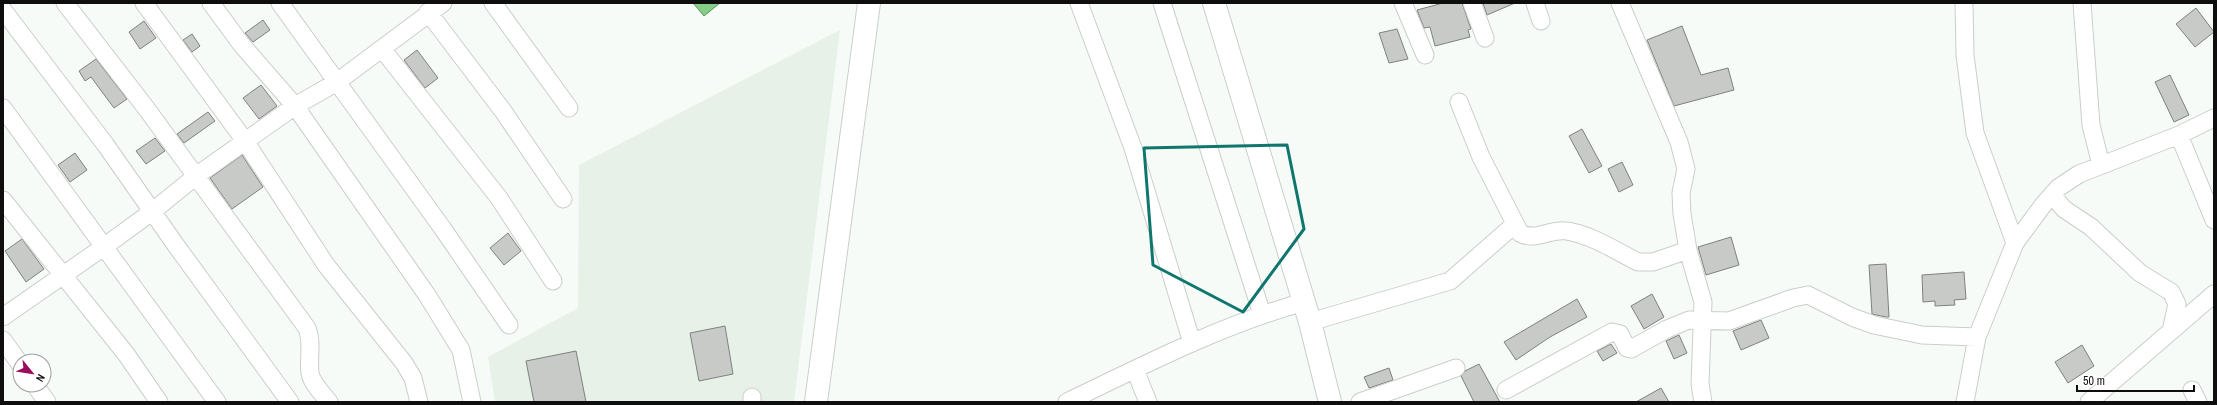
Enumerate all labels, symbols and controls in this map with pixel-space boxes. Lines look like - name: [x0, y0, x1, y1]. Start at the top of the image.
- north arrow: [12, 353, 52, 393]
- scale bar: [2077, 367, 2194, 393]
- text: N: [33, 372, 48, 384]
- text: 50 m: [2083, 373, 2105, 389]

